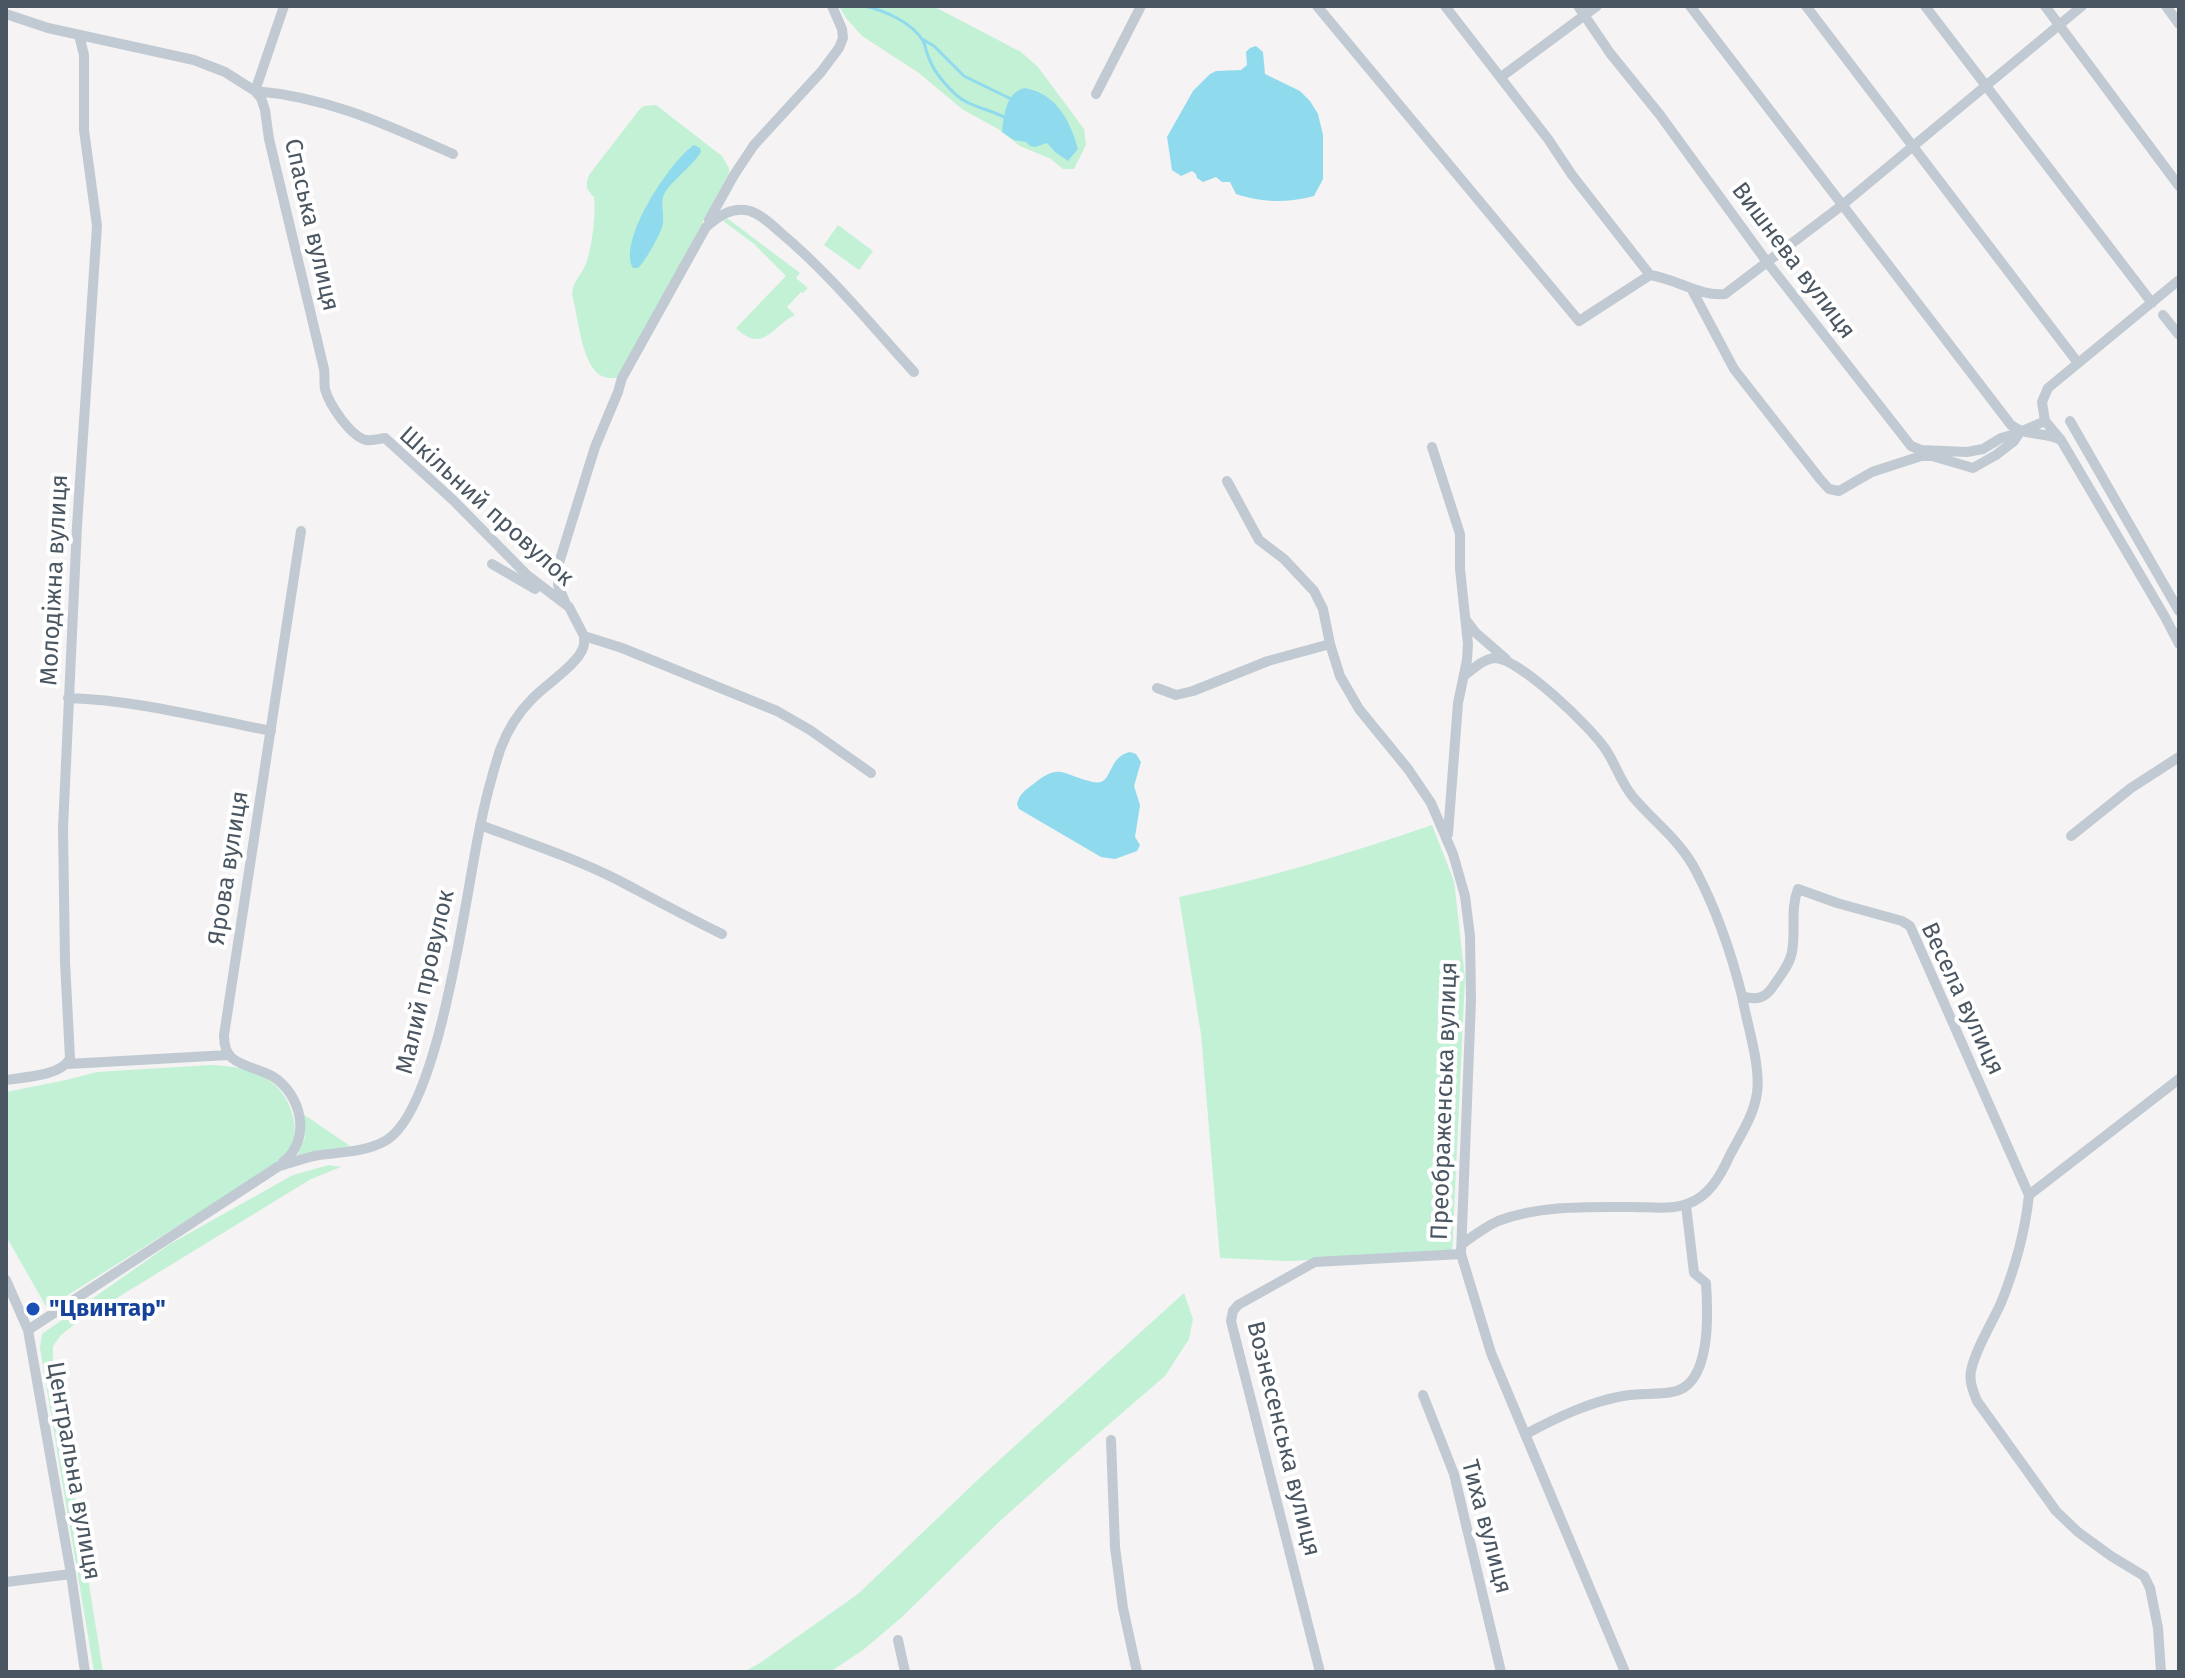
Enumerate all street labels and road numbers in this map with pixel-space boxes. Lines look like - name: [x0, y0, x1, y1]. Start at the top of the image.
- street label: Спаська вулиця: [277, 136, 345, 314]
- street label: Вишнева вулиця: [1725, 177, 1861, 345]
- street label: Шкільний провулок: [393, 421, 579, 593]
- street label: Молодіжна вулиця: [35, 474, 75, 686]
- street label: Ярова вулиця: [203, 789, 255, 947]
- street label: Малий провулок: [391, 887, 461, 1077]
- street label: Весела вулиця: [1914, 918, 2010, 1080]
- street label: Преображенська вулиця: [1426, 961, 1464, 1241]
- street label: Вознесенська вулиця: [1240, 1318, 1326, 1560]
- street label: Центральна вулиця: [40, 1360, 106, 1582]
- street label: Тиха вулиця: [1454, 1457, 1518, 1597]

